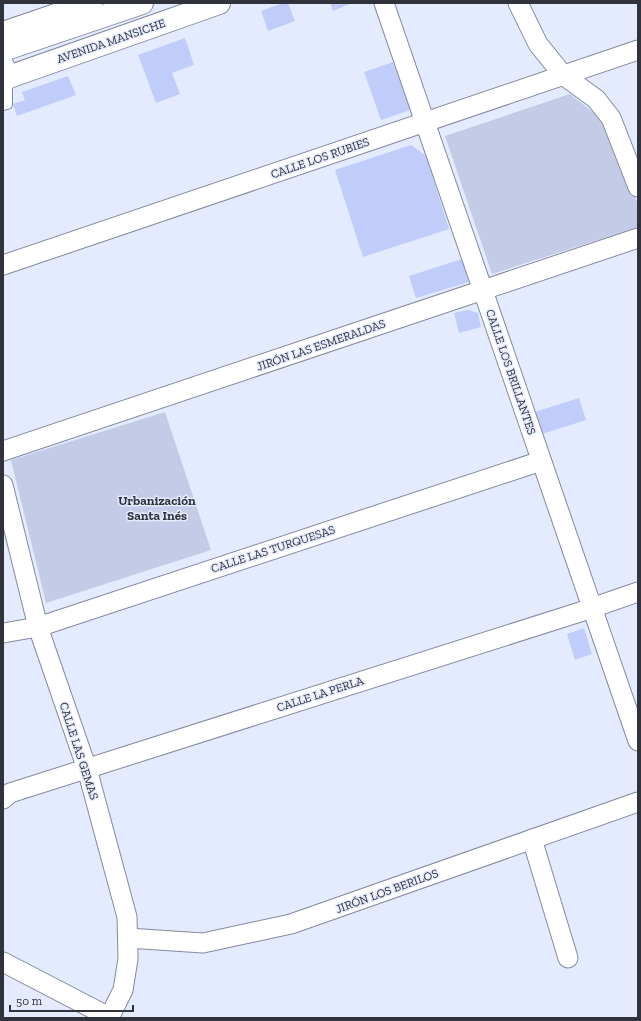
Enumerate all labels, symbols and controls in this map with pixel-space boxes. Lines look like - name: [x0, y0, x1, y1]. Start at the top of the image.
- street label: AVENIDA MANSICHE: [55, 16, 167, 66]
- street label: CALLE LOS RUBIES: [269, 135, 371, 181]
- street label: CALLE LOS BRILLANTES: [483, 307, 539, 437]
- street label: JIRÓN LAS ESMERALDAS: [254, 315, 387, 374]
- district label: Urbanización Santa Inés: [118, 493, 196, 523]
- street label: CALLE LAS TURQUESAS: [209, 522, 337, 576]
- street label: CALLE LA PERLA: [275, 673, 365, 715]
- street label: CALLE LAS GEMAS: [57, 700, 101, 802]
- street label: JIRÓN LOS BERILOS: [333, 865, 440, 916]
- scale bar: [10, 987, 133, 1013]
- text: 50 m: [16, 994, 43, 1008]

